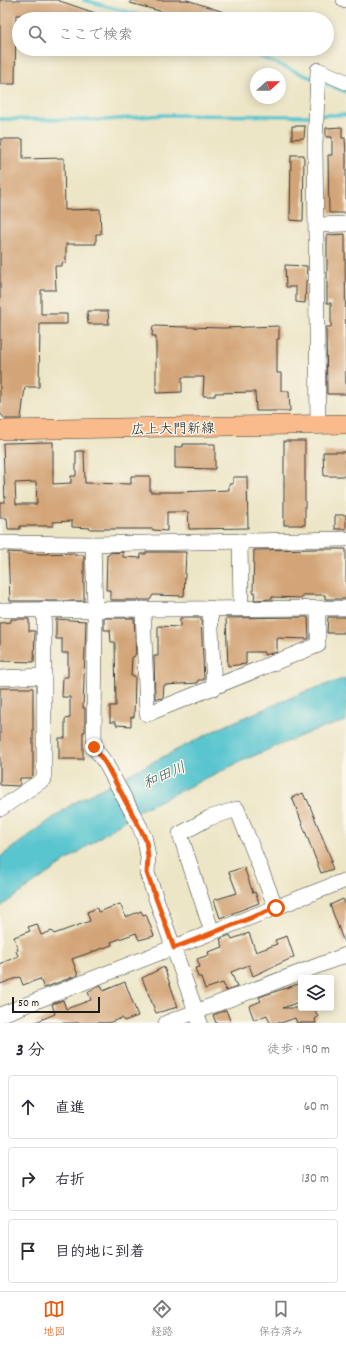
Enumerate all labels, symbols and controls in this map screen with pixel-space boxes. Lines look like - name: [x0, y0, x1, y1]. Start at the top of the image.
- search box: [12, 12, 334, 56]
- icon: search: [26, 23, 48, 45]
- text: ここで検索: [58, 25, 133, 47]
- north arrow: [250, 68, 286, 104]
- street label: 広上大門新線: [131, 419, 215, 441]
- route end: [85, 738, 103, 756]
- water label: 和田川: [140, 758, 190, 796]
- route start: [267, 899, 285, 917]
- map controls: [298, 975, 334, 1011]
- button: layers: [298, 975, 334, 1011]
- scale bar: [12, 995, 100, 1014]
- text: 50 m: [18, 996, 39, 1012]
- text: 3 分: [16, 1040, 44, 1064]
- text: 徒歩 · 190 m: [267, 1041, 330, 1060]
- icon: ahead: [17, 1096, 39, 1118]
- text: 直進: [55, 1098, 85, 1120]
- text: 60 m: [304, 1098, 329, 1117]
- icon: right: [17, 1168, 39, 1190]
- text: 右折: [55, 1170, 85, 1192]
- text: 130 m: [301, 1170, 329, 1189]
- icon: arrive: [17, 1240, 39, 1262]
- text: 目的地に到着: [55, 1242, 145, 1264]
- tab: 地図: [43, 1298, 65, 1341]
- tab: 経路: [151, 1298, 173, 1341]
- tab: 保存済み: [259, 1298, 303, 1341]

